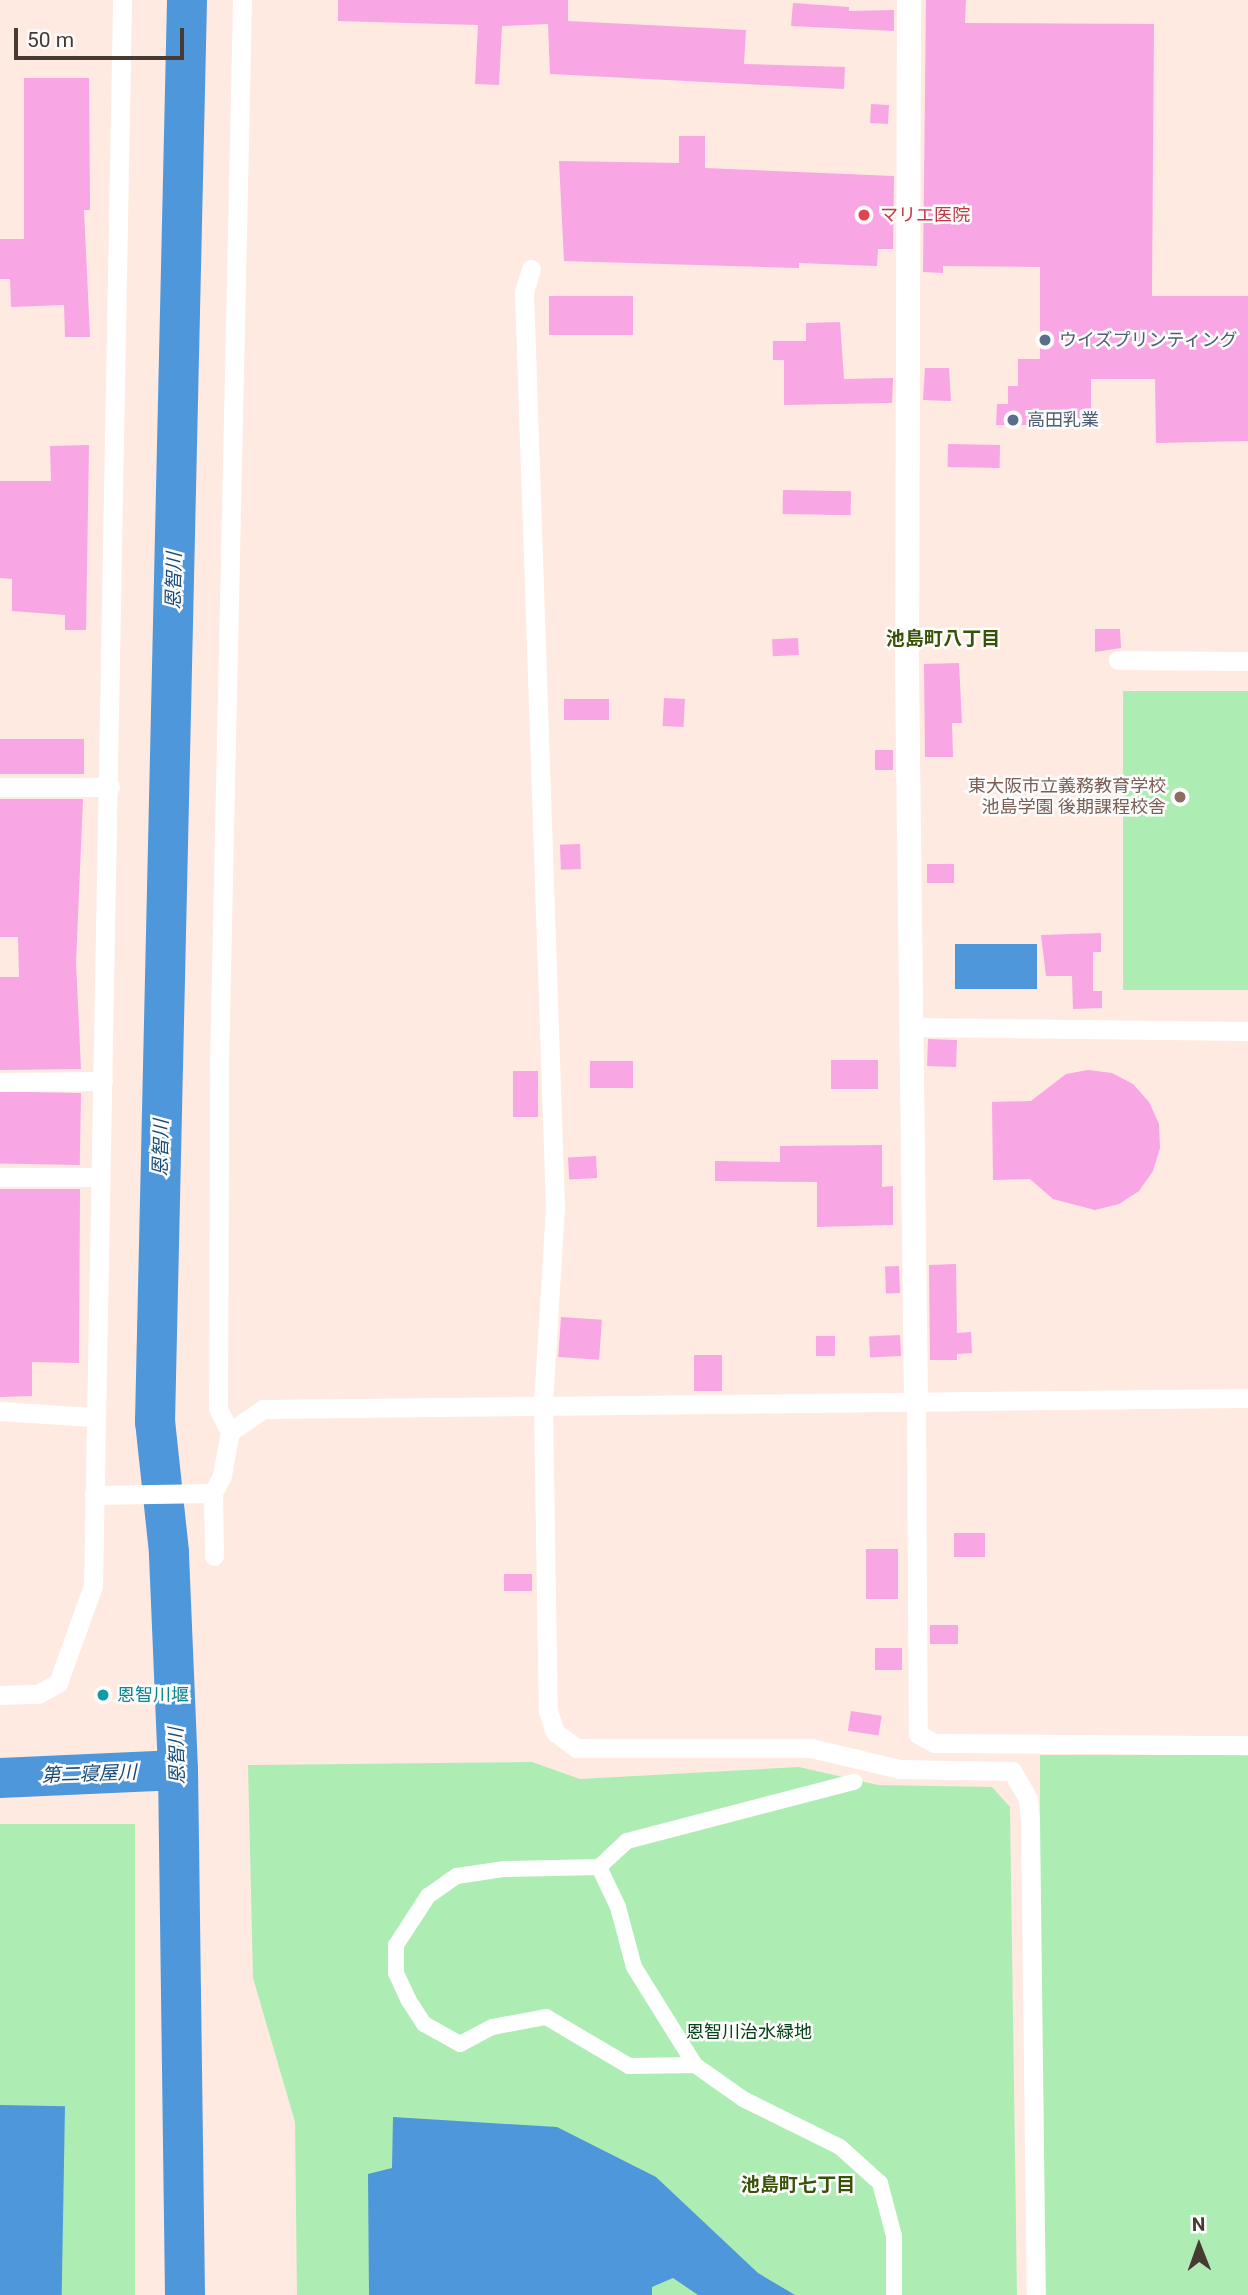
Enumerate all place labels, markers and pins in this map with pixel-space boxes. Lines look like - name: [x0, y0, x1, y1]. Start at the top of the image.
- place label: マリエ医院: [880, 204, 970, 226]
- marker: マリエ医院: [854, 205, 874, 225]
- place label: ウイズプリンティング: [1059, 329, 1239, 351]
- marker: ウイズプリンティング: [1037, 332, 1053, 348]
- place label: 高田乳業: [1027, 409, 1099, 431]
- marker: 高田乳業: [1005, 412, 1021, 428]
- place label: 東大阪市立義務教育学校 池島学園 後期課程校舎: [968, 776, 1166, 818]
- marker: 東大阪市立義務教育学校 池島学園 後期課程校舎: [1172, 789, 1188, 805]
- place label: 恩智川堰: [117, 1684, 189, 1706]
- marker: 恩智川堰: [95, 1687, 111, 1703]

